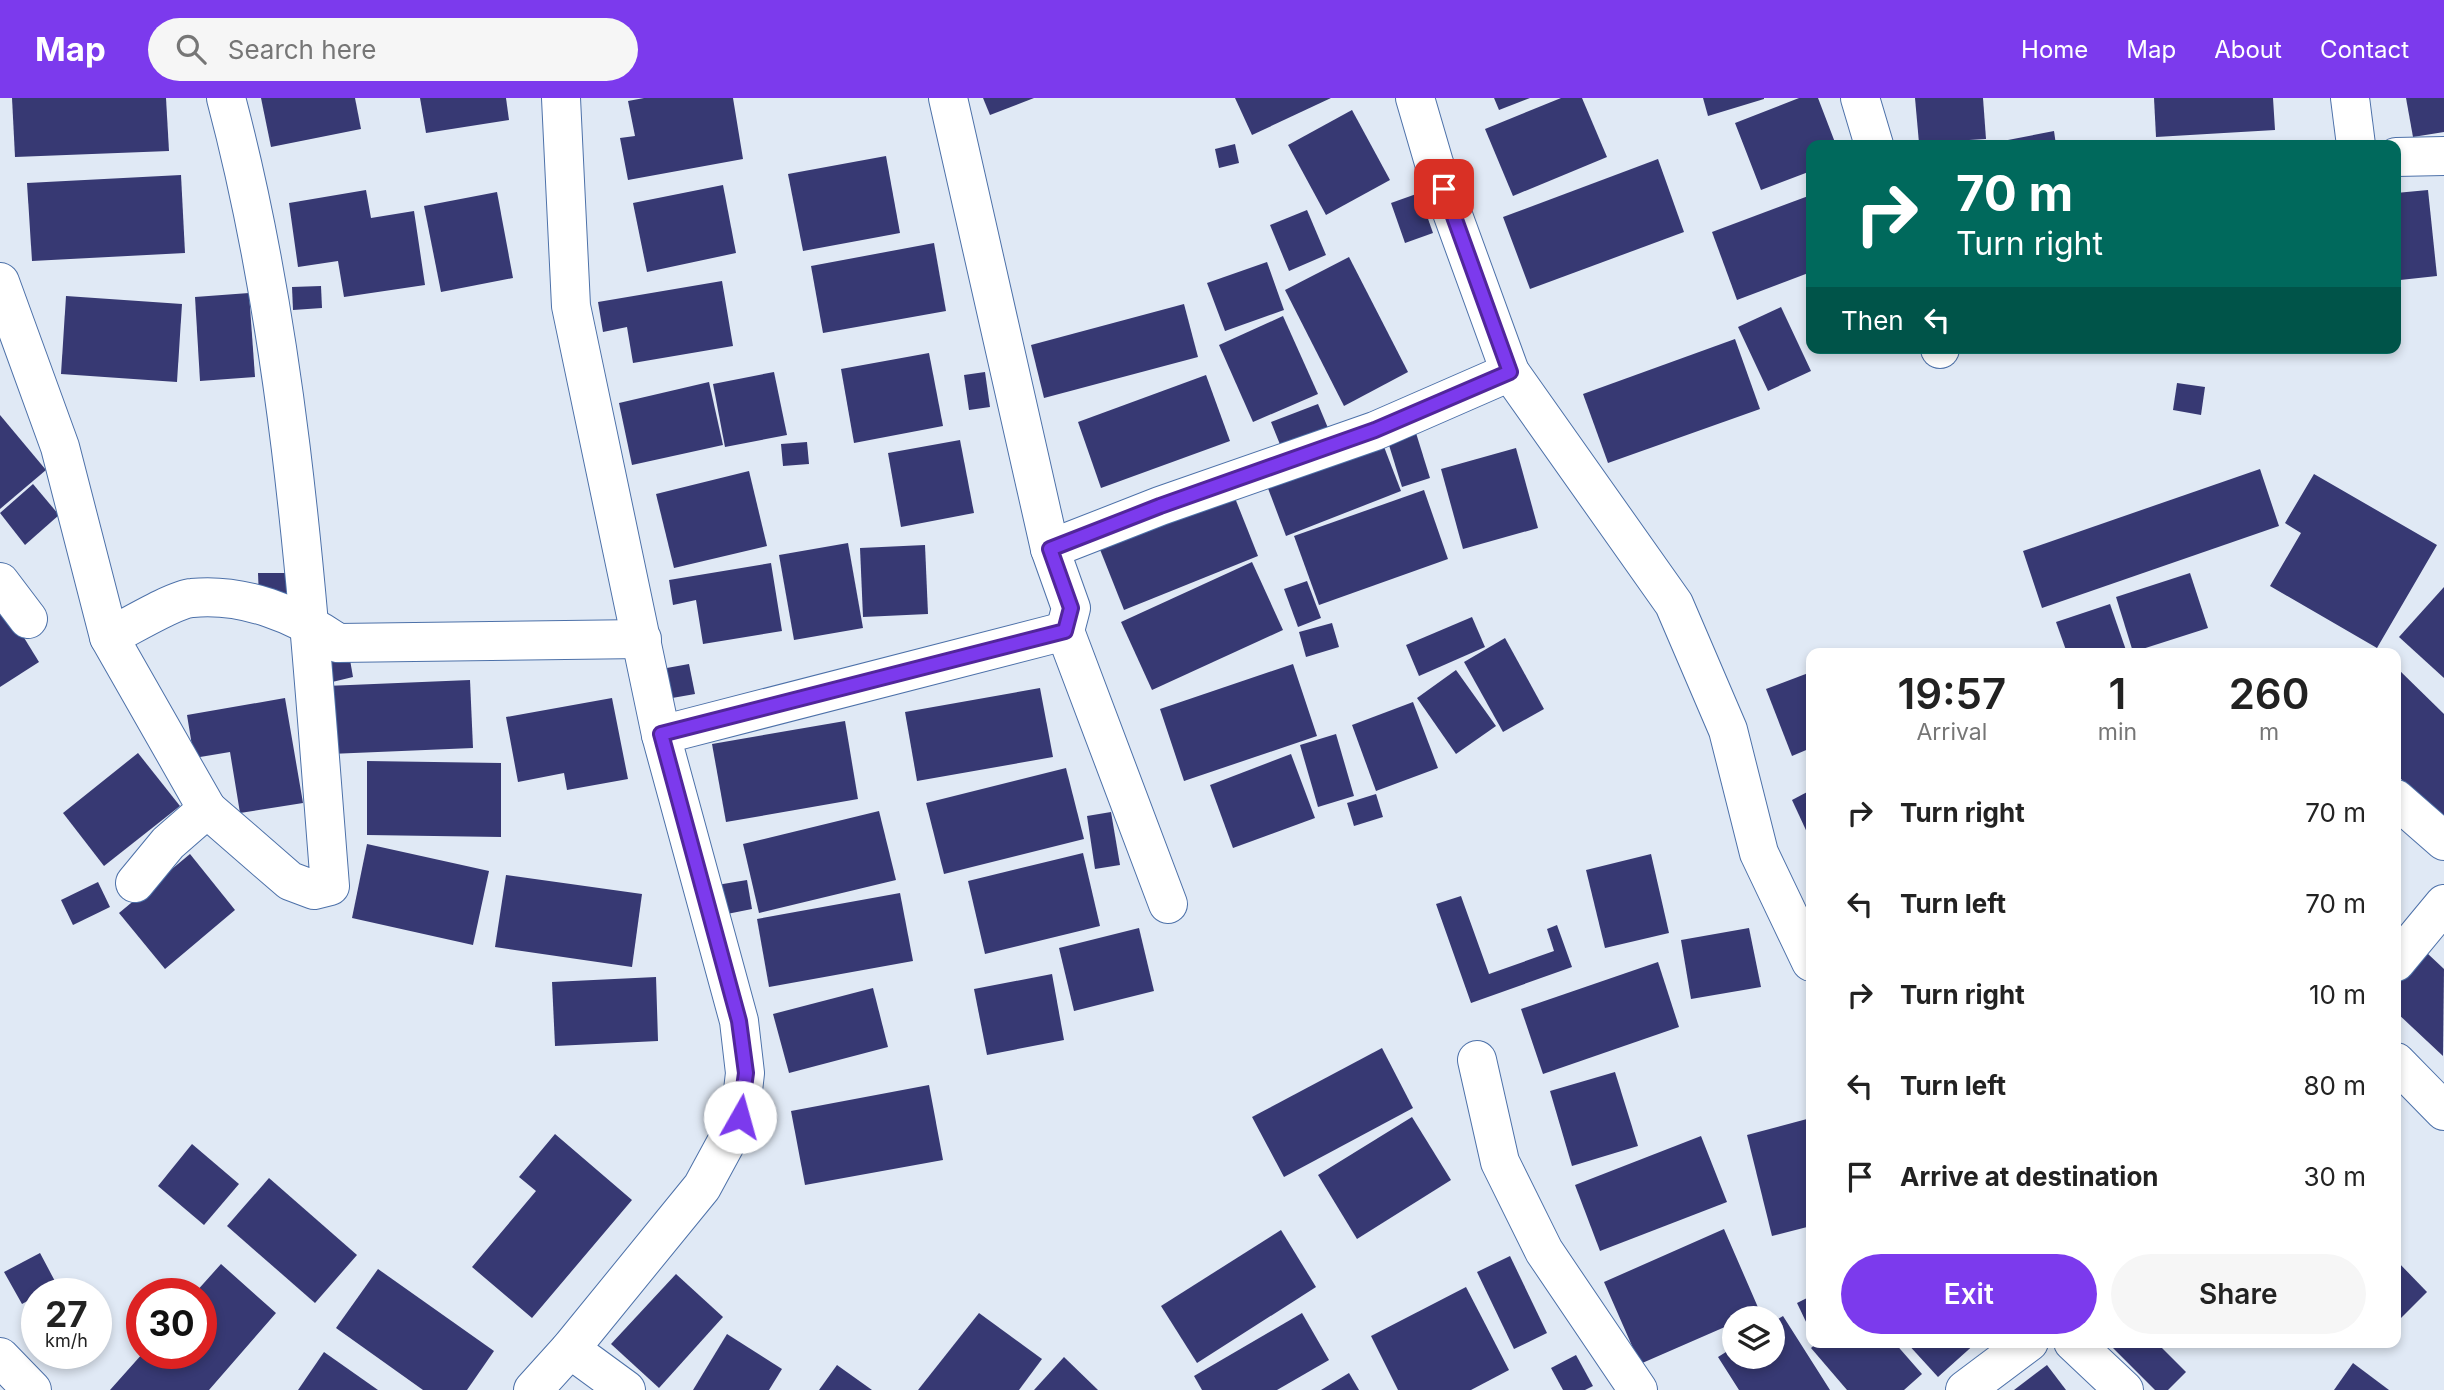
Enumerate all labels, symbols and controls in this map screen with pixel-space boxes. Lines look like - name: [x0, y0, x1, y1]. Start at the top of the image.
- search box: [148, 18, 638, 81]
- text: Map: [35, 29, 106, 69]
- icon: search: [172, 30, 210, 68]
- text: Search here: [228, 34, 376, 65]
- text: Home: [2021, 35, 2088, 64]
- text: Map: [2126, 35, 2176, 64]
- text: About: [2214, 35, 2282, 64]
- text: Contact: [2320, 35, 2409, 64]
- pin: [1414, 159, 1474, 219]
- text: 70 m: [1956, 164, 2073, 223]
- icon: right: [1841, 168, 1932, 259]
- icon: arrive: [1425, 170, 1463, 208]
- text: Turn right: [1956, 224, 2103, 263]
- icon: left: [1918, 301, 1956, 339]
- text: Then: [1841, 305, 1904, 336]
- text: 19:57: [1898, 668, 2006, 719]
- text: 1: [2109, 668, 2126, 719]
- text: 260: [2229, 668, 2309, 719]
- text: Arrival: [1916, 718, 1987, 746]
- text: min: [2098, 718, 2137, 746]
- text: m: [2259, 718, 2279, 746]
- icon: right: [1841, 794, 1879, 832]
- text: Turn right: [1900, 797, 2025, 828]
- text: 70 m: [2305, 797, 2366, 828]
- icon: left: [1841, 885, 1879, 923]
- text: Turn left: [1900, 888, 2006, 919]
- text: 70 m: [2305, 888, 2366, 919]
- icon: right: [1841, 976, 1879, 1014]
- text: Turn right: [1900, 979, 2025, 1010]
- text: 10 m: [2309, 979, 2366, 1010]
- icon: left: [1841, 1067, 1879, 1105]
- text: Turn left: [1900, 1070, 2006, 1101]
- text: 80 m: [2303, 1070, 2366, 1101]
- position arrow: [703, 1080, 777, 1154]
- icon: arrive: [1841, 1158, 1879, 1196]
- text: Arrive at destination: [1900, 1161, 2159, 1192]
- text: 30 m: [2303, 1161, 2366, 1192]
- button: Exit: [1841, 1254, 2097, 1334]
- button: Share: [2111, 1254, 2366, 1334]
- speed limit sign: 30: [126, 1278, 217, 1369]
- text: 27: [45, 1293, 88, 1335]
- map controls: [1722, 1306, 1785, 1369]
- button: layers: [1722, 1306, 1785, 1369]
- text: km/h: [45, 1330, 88, 1351]

